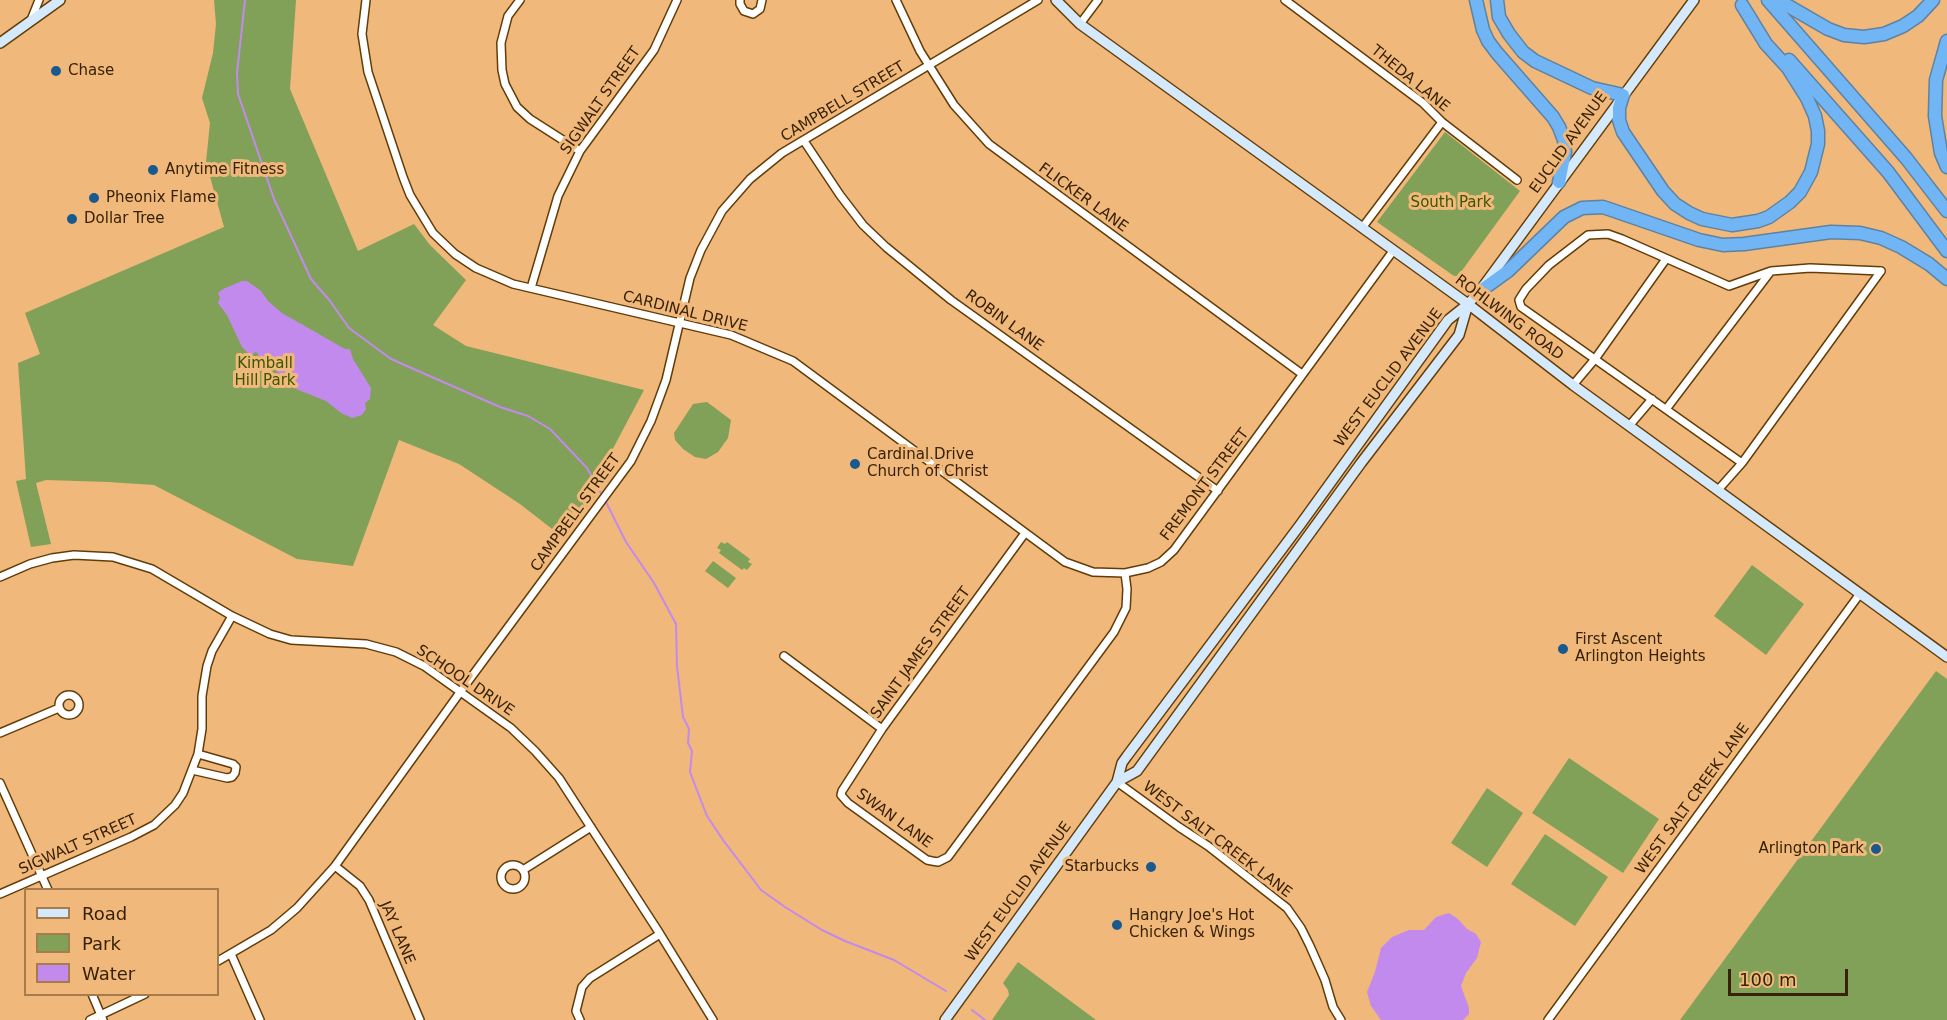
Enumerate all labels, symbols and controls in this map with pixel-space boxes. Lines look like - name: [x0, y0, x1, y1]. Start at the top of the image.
- street label: THEDA LANE: [1367, 42, 1453, 116]
- street label: SIGWALT STREET: [557, 44, 645, 158]
- street label: CAMPBELL STREET: [778, 58, 908, 146]
- place label: Chase: [68, 62, 114, 80]
- marker: Chase: [49, 64, 63, 78]
- street label: EUCLID AVENUE: [1526, 89, 1612, 197]
- street label: FLICKER LANE: [1035, 160, 1131, 236]
- place label: Anytime Fitness: [165, 161, 284, 179]
- marker: Anytime Fitness: [146, 163, 160, 177]
- place label: Pheonix Flame: [106, 189, 216, 207]
- marker: Pheonix Flame: [87, 191, 101, 205]
- park label: South Park: [1411, 194, 1491, 212]
- place label: Dollar Tree: [84, 210, 164, 228]
- marker: Dollar Tree: [65, 212, 79, 226]
- street label: ROHLWING ROAD: [1451, 271, 1567, 365]
- street label: ROBIN LANE: [961, 287, 1047, 355]
- street label: CARDINAL DRIVE: [621, 288, 749, 336]
- street label: WEST EUCLID AVENUE: [1331, 305, 1447, 451]
- park label: Kimball Hill Park: [235, 355, 295, 390]
- street label: FREMONT STREET: [1157, 425, 1253, 545]
- place label: Cardinal Drive Church of Christ: [867, 446, 988, 481]
- street label: CAMPBELL STREET: [527, 451, 625, 575]
- marker: Cardinal Drive Church of Christ: [848, 457, 862, 471]
- street label: SAINT JAMES STREET: [867, 584, 975, 722]
- place label: First Ascent Arlington Heights: [1575, 631, 1706, 666]
- street label: SCHOOL DRIVE: [413, 642, 517, 720]
- marker: First Ascent Arlington Heights: [1556, 642, 1570, 656]
- street label: WEST SALT CREEK LANE: [1632, 720, 1754, 878]
- street label: WEST SALT CREEK LANE: [1139, 778, 1295, 902]
- street label: SWAN LANE: [853, 785, 935, 853]
- street label: SIGWALT STREET: [16, 811, 140, 879]
- street label: WEST EUCLID AVENUE: [962, 819, 1076, 965]
- place label: Arlington Park: [1758, 840, 1864, 858]
- marker: Arlington Park: [1869, 842, 1883, 856]
- place label: Starbucks: [1064, 858, 1139, 876]
- marker: Starbucks: [1144, 860, 1158, 874]
- legend: [24, 888, 219, 996]
- street label: JAY LANE: [376, 899, 418, 967]
- text: Road: [82, 903, 127, 924]
- place label: Hangry Joe's Hot Chicken & Wings: [1129, 907, 1255, 942]
- marker: Hangry Joe's Hot Chicken & Wings: [1110, 918, 1124, 932]
- text: Park: [82, 933, 121, 954]
- scale bar: [1731, 957, 1851, 995]
- text: Water: [82, 963, 135, 984]
- text: 100 m: [1739, 969, 1797, 990]

